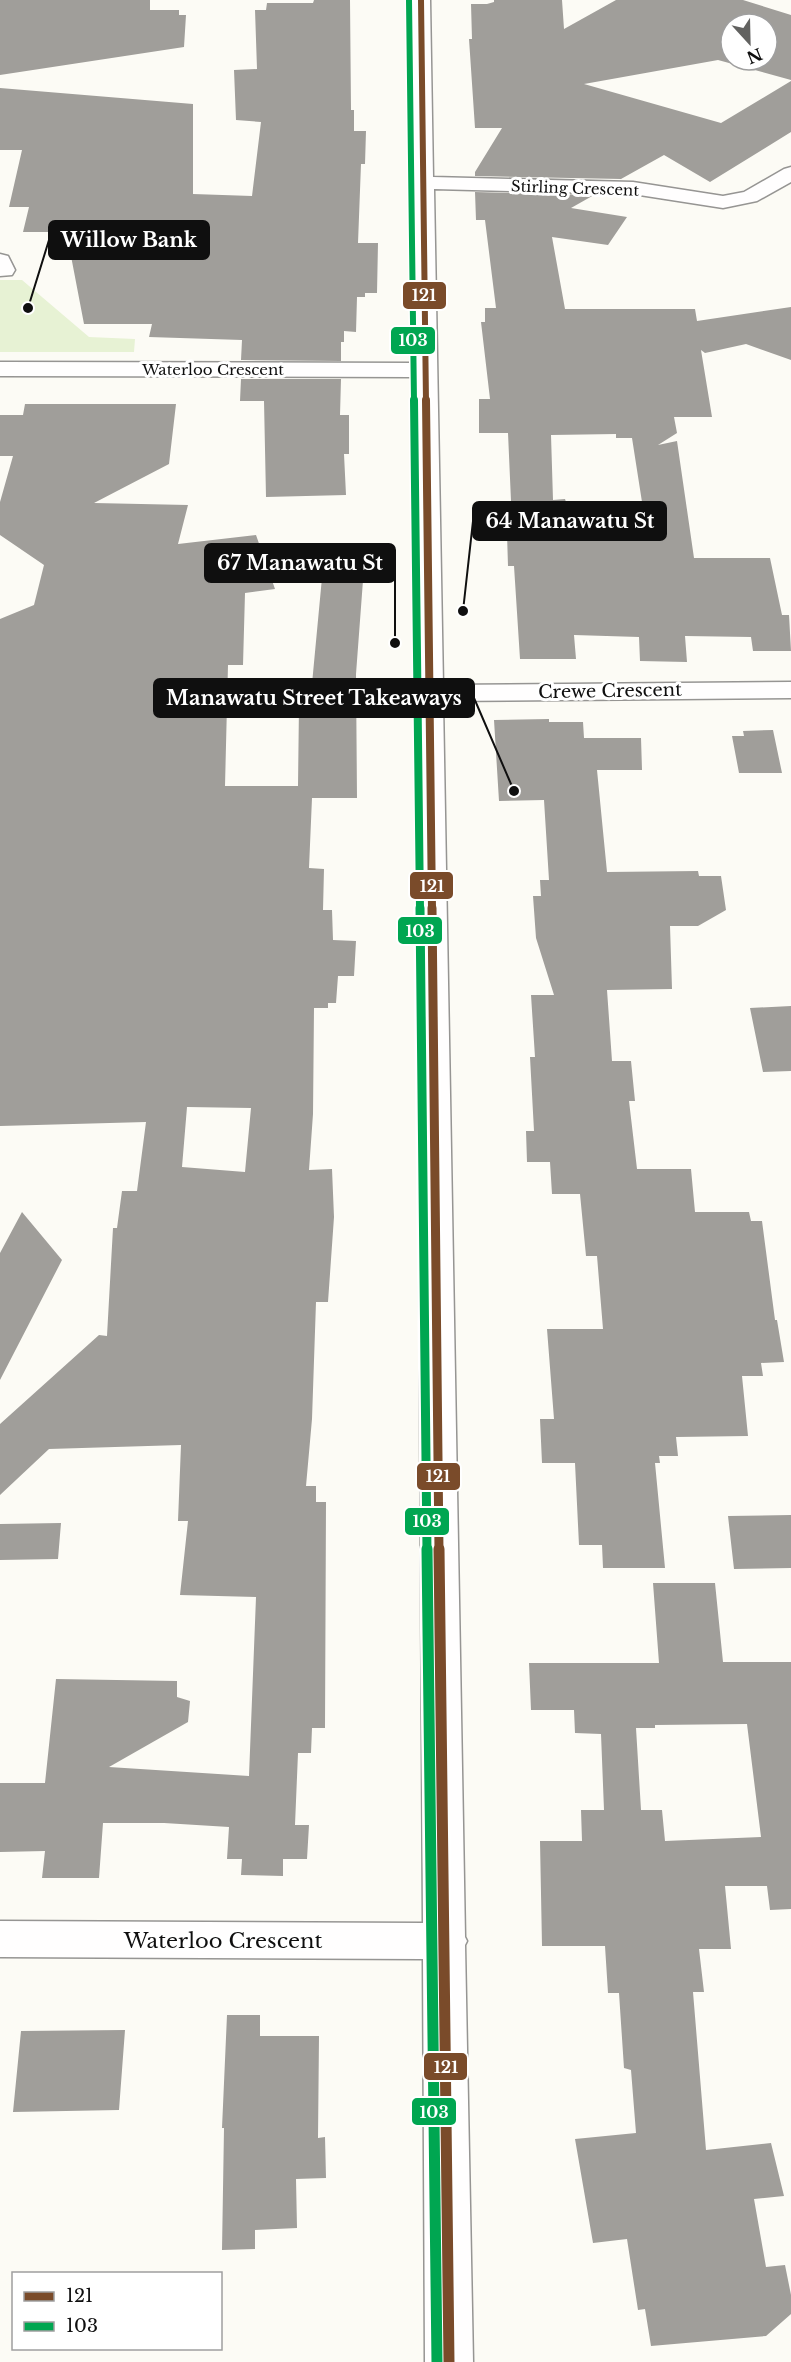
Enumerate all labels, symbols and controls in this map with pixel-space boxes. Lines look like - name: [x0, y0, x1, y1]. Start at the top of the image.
- north arrow: [719, 12, 779, 72]
- text: N: [744, 44, 765, 68]
- street label: Stirling Crescent: [511, 176, 640, 200]
- callout: Willow Bank: [49, 221, 209, 259]
- text: Willow Bank: [60, 228, 198, 252]
- line badge: 121: [402, 281, 447, 310]
- text: 121: [412, 285, 436, 305]
- line badge: 103: [390, 326, 436, 355]
- text: 103: [398, 330, 428, 350]
- street label: Waterloo Crescent: [141, 360, 284, 379]
- callout: 64 Manawatu St: [473, 502, 666, 540]
- text: 64 Manawatu St: [486, 509, 655, 533]
- callout: 67 Manawatu St: [205, 544, 395, 582]
- text: 67 Manawatu St: [217, 551, 383, 575]
- callout: Manawatu Street Takeaways: [154, 679, 474, 717]
- street label: Crewe Crescent: [538, 679, 682, 703]
- text: Manawatu Street Takeaways: [166, 686, 462, 710]
- line badge: 121: [409, 871, 454, 900]
- text: 121: [420, 876, 444, 896]
- line badge: 103: [397, 916, 443, 945]
- text: 103: [405, 921, 435, 941]
- line badge: 121: [416, 1462, 461, 1491]
- text: 121: [426, 1466, 450, 1486]
- line badge: 103: [404, 1507, 450, 1536]
- text: 103: [412, 1511, 442, 1531]
- street label: Waterloo Crescent: [123, 1928, 322, 1954]
- line badge: 121: [423, 2052, 468, 2081]
- text: 121: [434, 2057, 458, 2077]
- line badge: 103: [411, 2097, 457, 2126]
- text: 103: [419, 2102, 449, 2122]
- legend: [12, 2272, 222, 2350]
- text: 121: [66, 2285, 93, 2307]
- text: 103: [66, 2315, 98, 2337]

